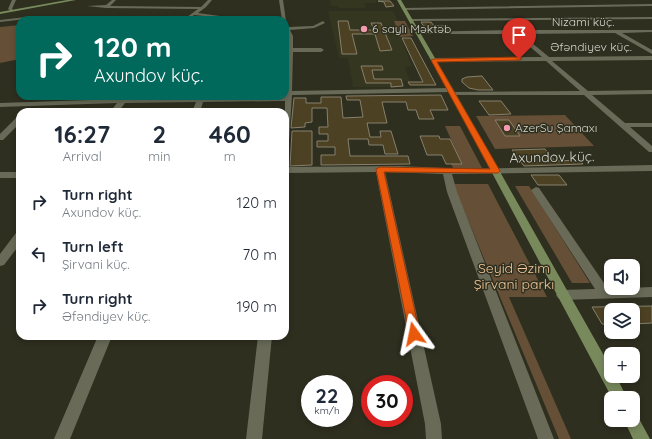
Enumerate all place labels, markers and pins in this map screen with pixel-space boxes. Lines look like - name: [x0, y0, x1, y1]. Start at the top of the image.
- pin: [502, 18, 536, 59]
- place label: 6 saylı Məktəb: [372, 21, 451, 36]
- marker: 6 saylı Məktəb: [359, 24, 369, 34]
- place label: AzerSu Şamaxı: [515, 120, 597, 135]
- marker: AzerSu Şamaxı: [502, 123, 512, 133]

